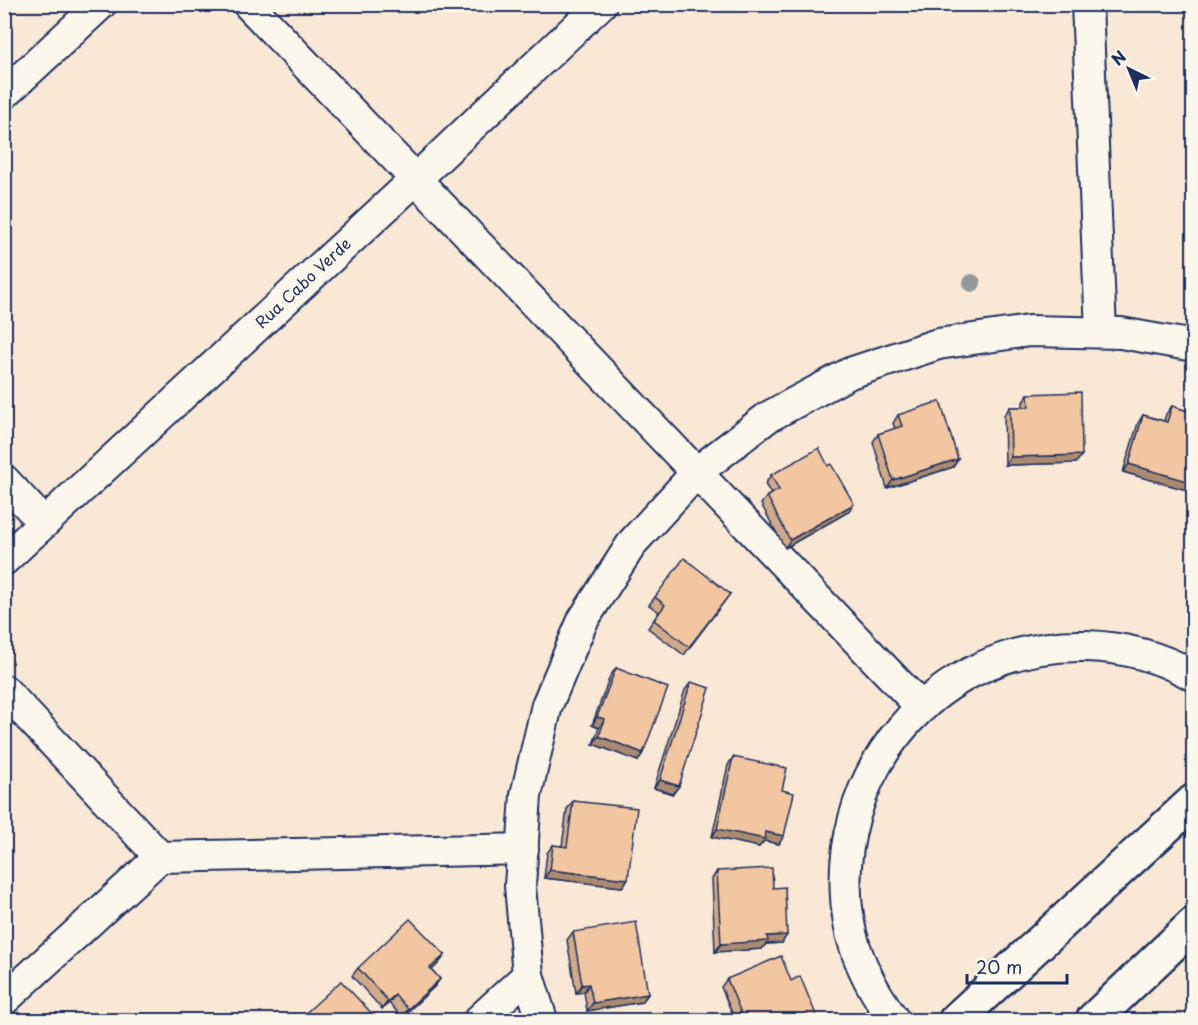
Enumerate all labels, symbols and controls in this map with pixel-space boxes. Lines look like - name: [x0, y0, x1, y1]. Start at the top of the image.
- north arrow: [1099, 39, 1159, 99]
- text: N: [1105, 44, 1131, 70]
- street label: Rua Cabo Verde: [249, 231, 356, 333]
- scale bar: [967, 947, 1068, 985]
- text: 20 m: [976, 953, 1022, 980]

